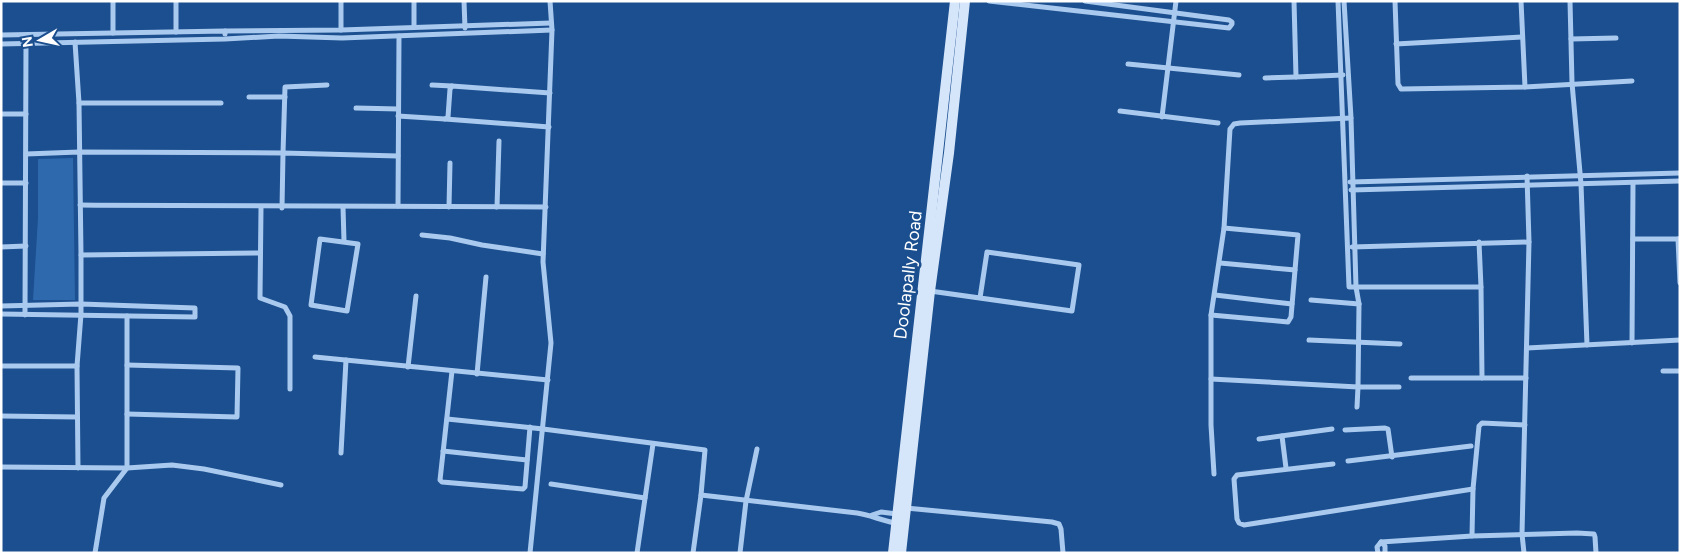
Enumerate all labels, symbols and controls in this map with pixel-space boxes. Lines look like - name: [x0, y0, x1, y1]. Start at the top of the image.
- north arrow: [15, 15, 65, 65]
- text: N: [18, 35, 37, 49]
- street label: Doolapally Road: [889, 209, 927, 341]

